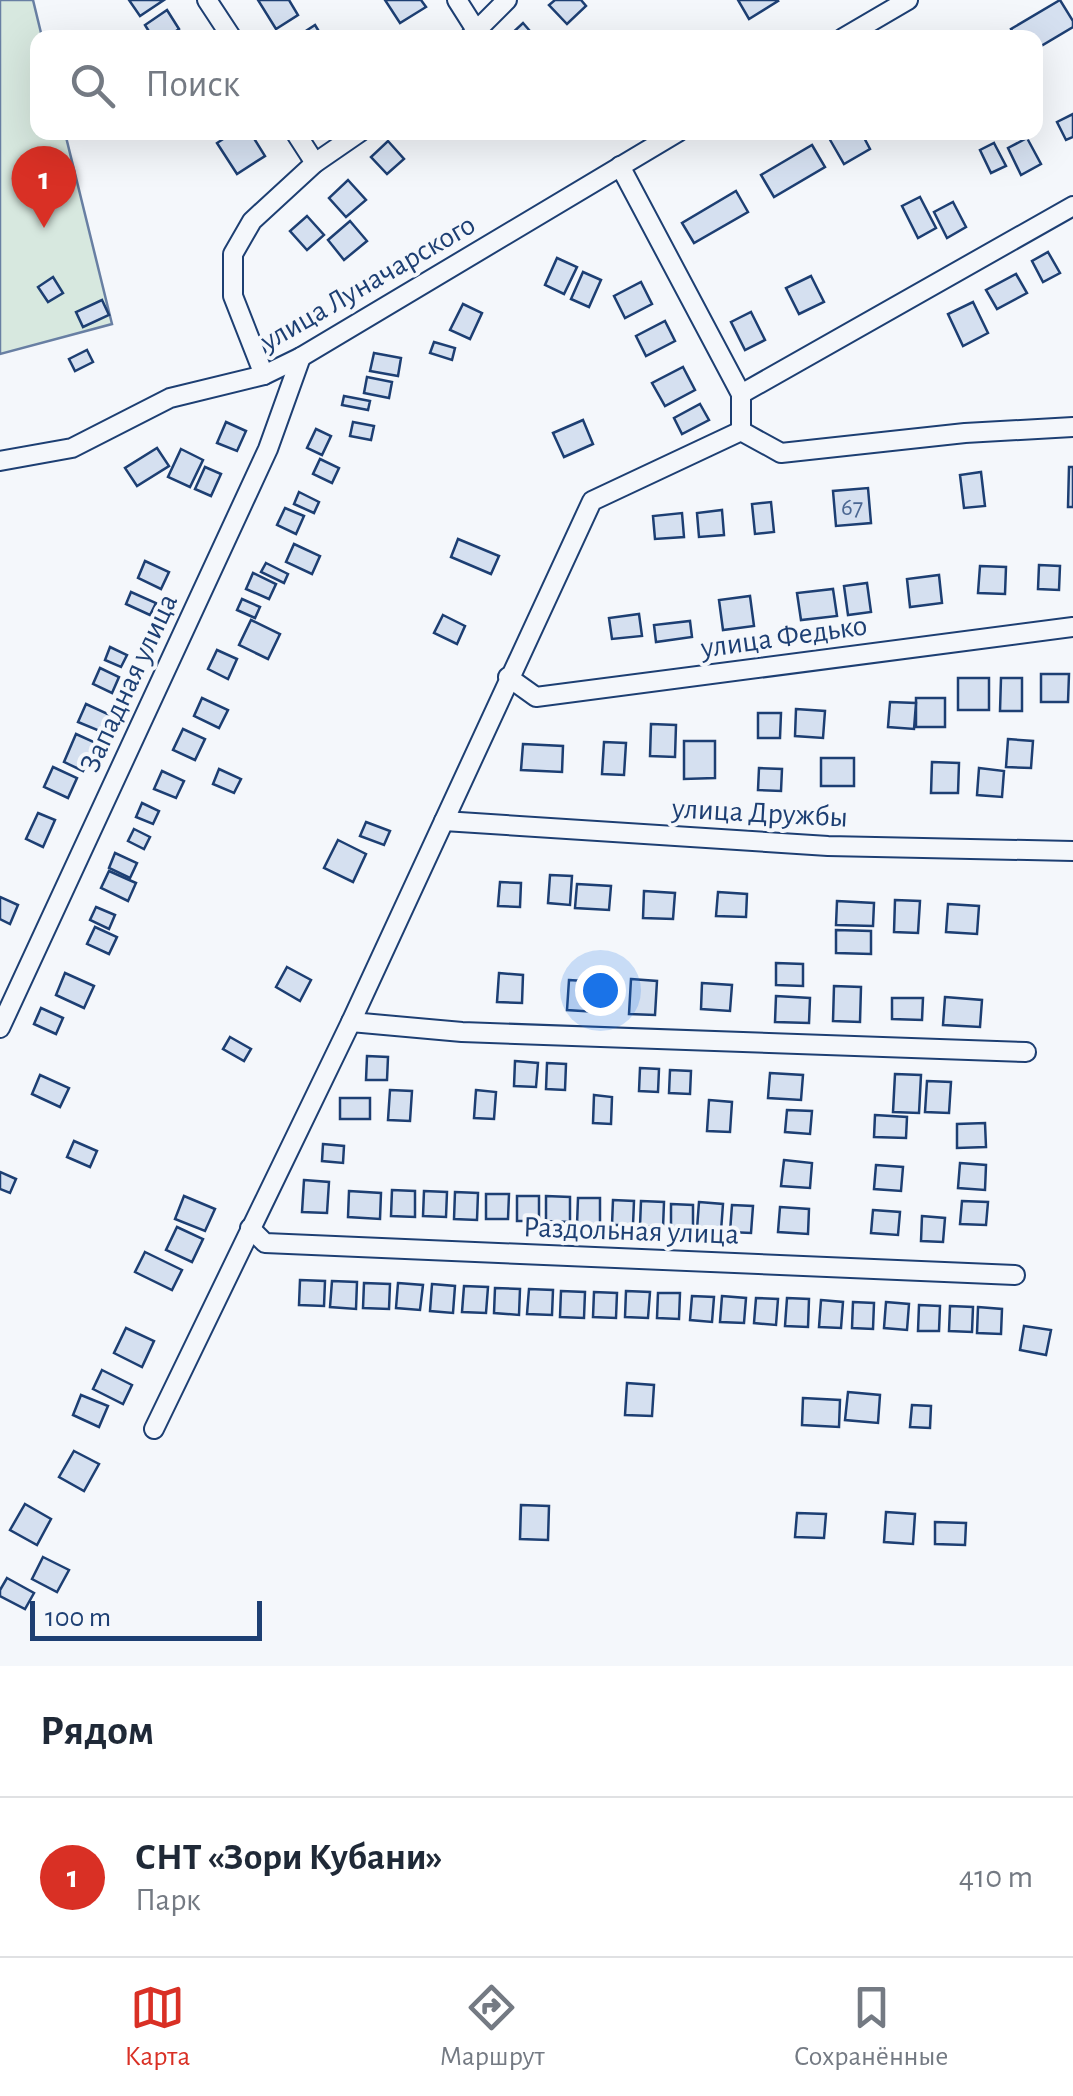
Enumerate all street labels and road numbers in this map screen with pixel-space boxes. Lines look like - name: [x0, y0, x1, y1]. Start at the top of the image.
- street label: улица Луначарского: [255, 209, 480, 357]
- street label: Западная улица: [75, 589, 183, 777]
- street label: улица Федько: [698, 610, 869, 664]
- street label: улица Дружбы: [670, 793, 849, 833]
- street label: Раздольная улица: [522, 1212, 740, 1250]

